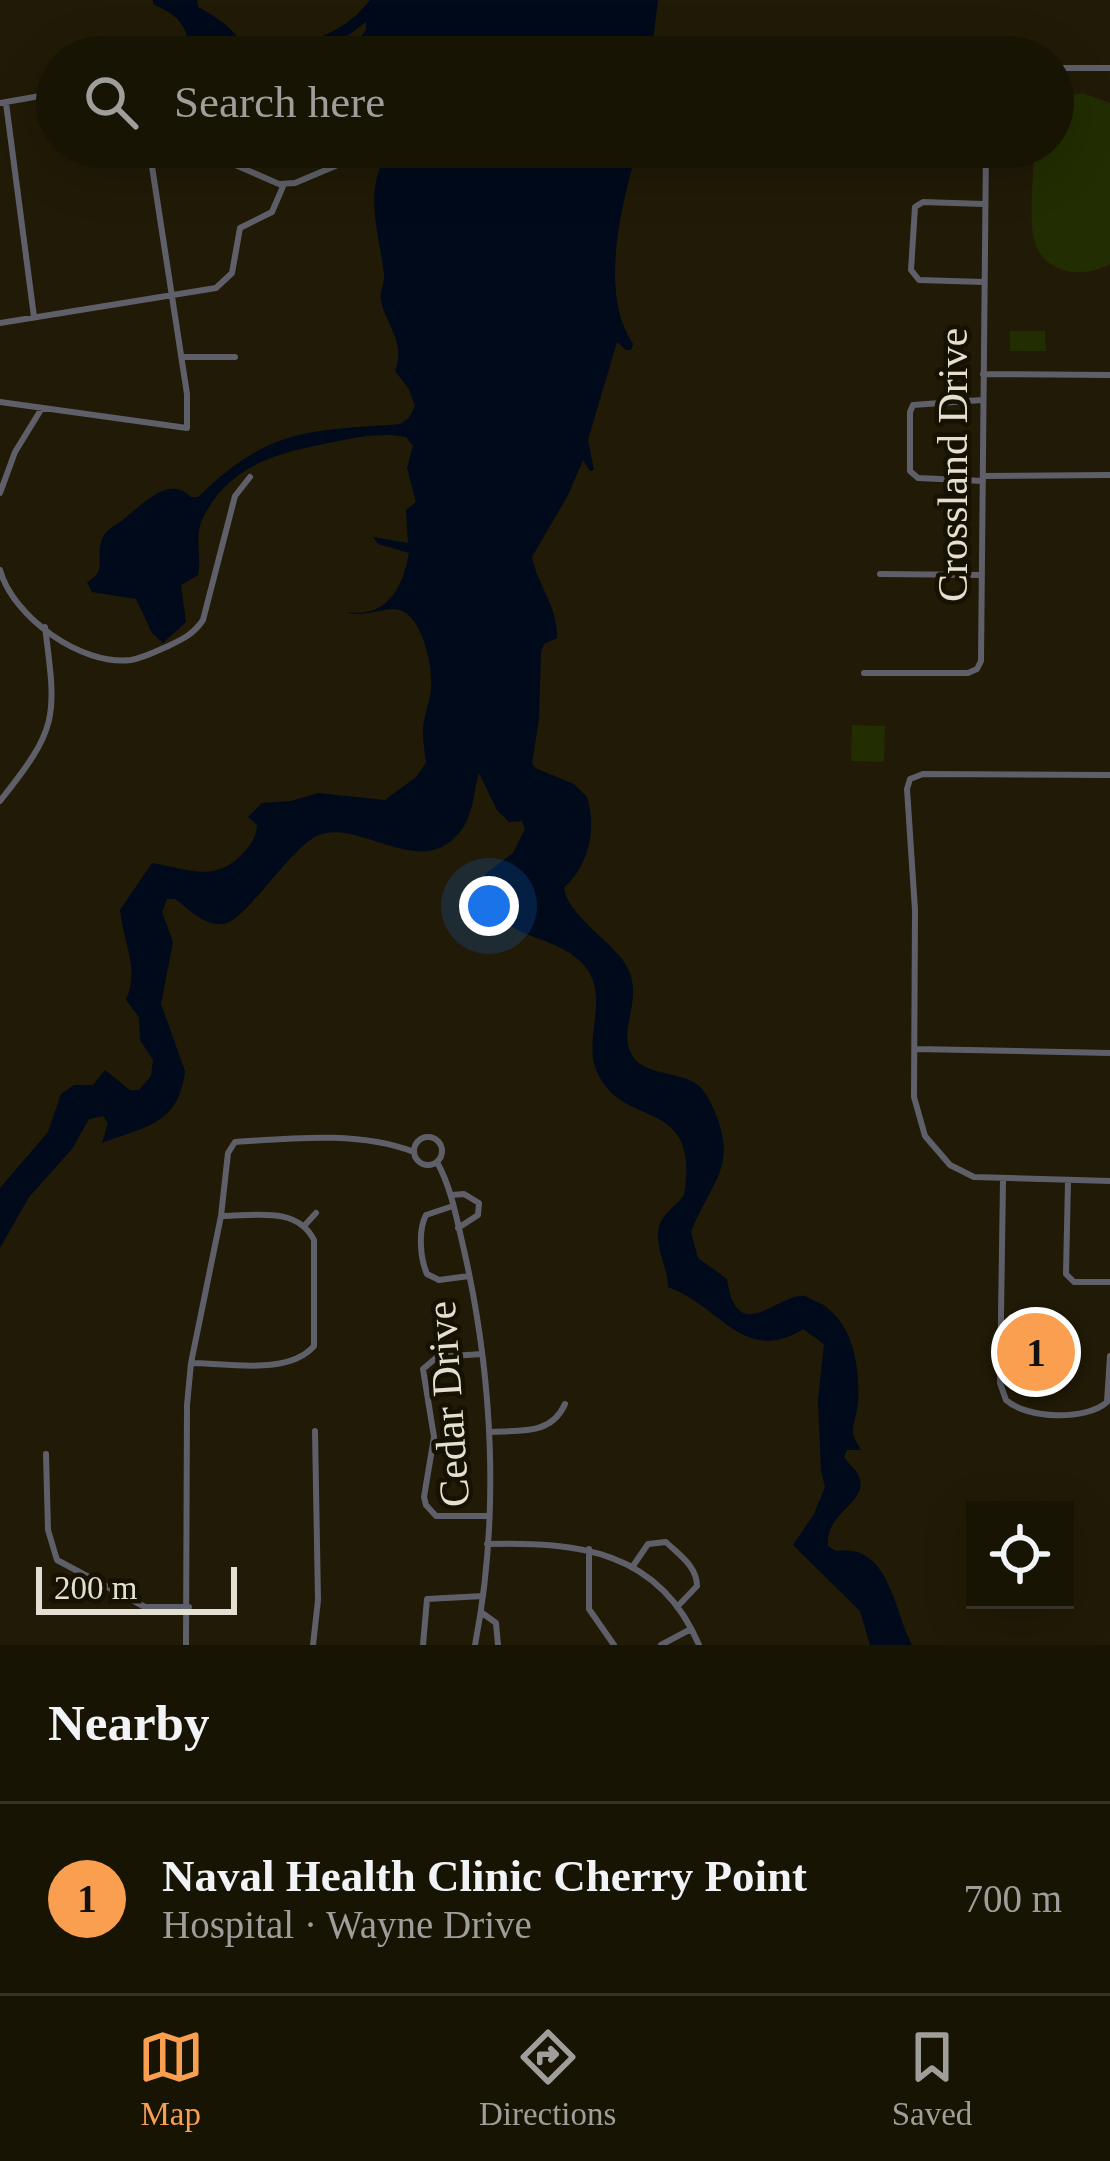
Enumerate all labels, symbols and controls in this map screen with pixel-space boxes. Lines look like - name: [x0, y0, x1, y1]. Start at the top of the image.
- search box: [36, 36, 1074, 168]
- icon: search: [78, 69, 144, 135]
- text: Search here: [174, 77, 385, 127]
- street label: Crossland Drive: [930, 328, 976, 602]
- your location: [459, 876, 519, 936]
- street label: Cedar Drive: [418, 1299, 478, 1509]
- pin: 1: [997, 1307, 1075, 1397]
- map controls: [966, 1501, 1074, 1609]
- button: locate: [966, 1501, 1074, 1609]
- scale bar: [36, 1561, 237, 1614]
- text: 200 m: [54, 1570, 137, 1606]
- text: Nearby: [48, 1695, 209, 1751]
- text: Naval Health Clinic Cherry Point: [162, 1851, 807, 1901]
- text: 1: [77, 1877, 97, 1920]
- text: 700 m: [963, 1877, 1062, 1920]
- text: Hospital · Wayne Drive: [162, 1903, 532, 1946]
- tab: Map: [138, 2024, 204, 2133]
- tab: Directions: [479, 2024, 616, 2133]
- tab: Saved: [892, 2024, 972, 2133]

